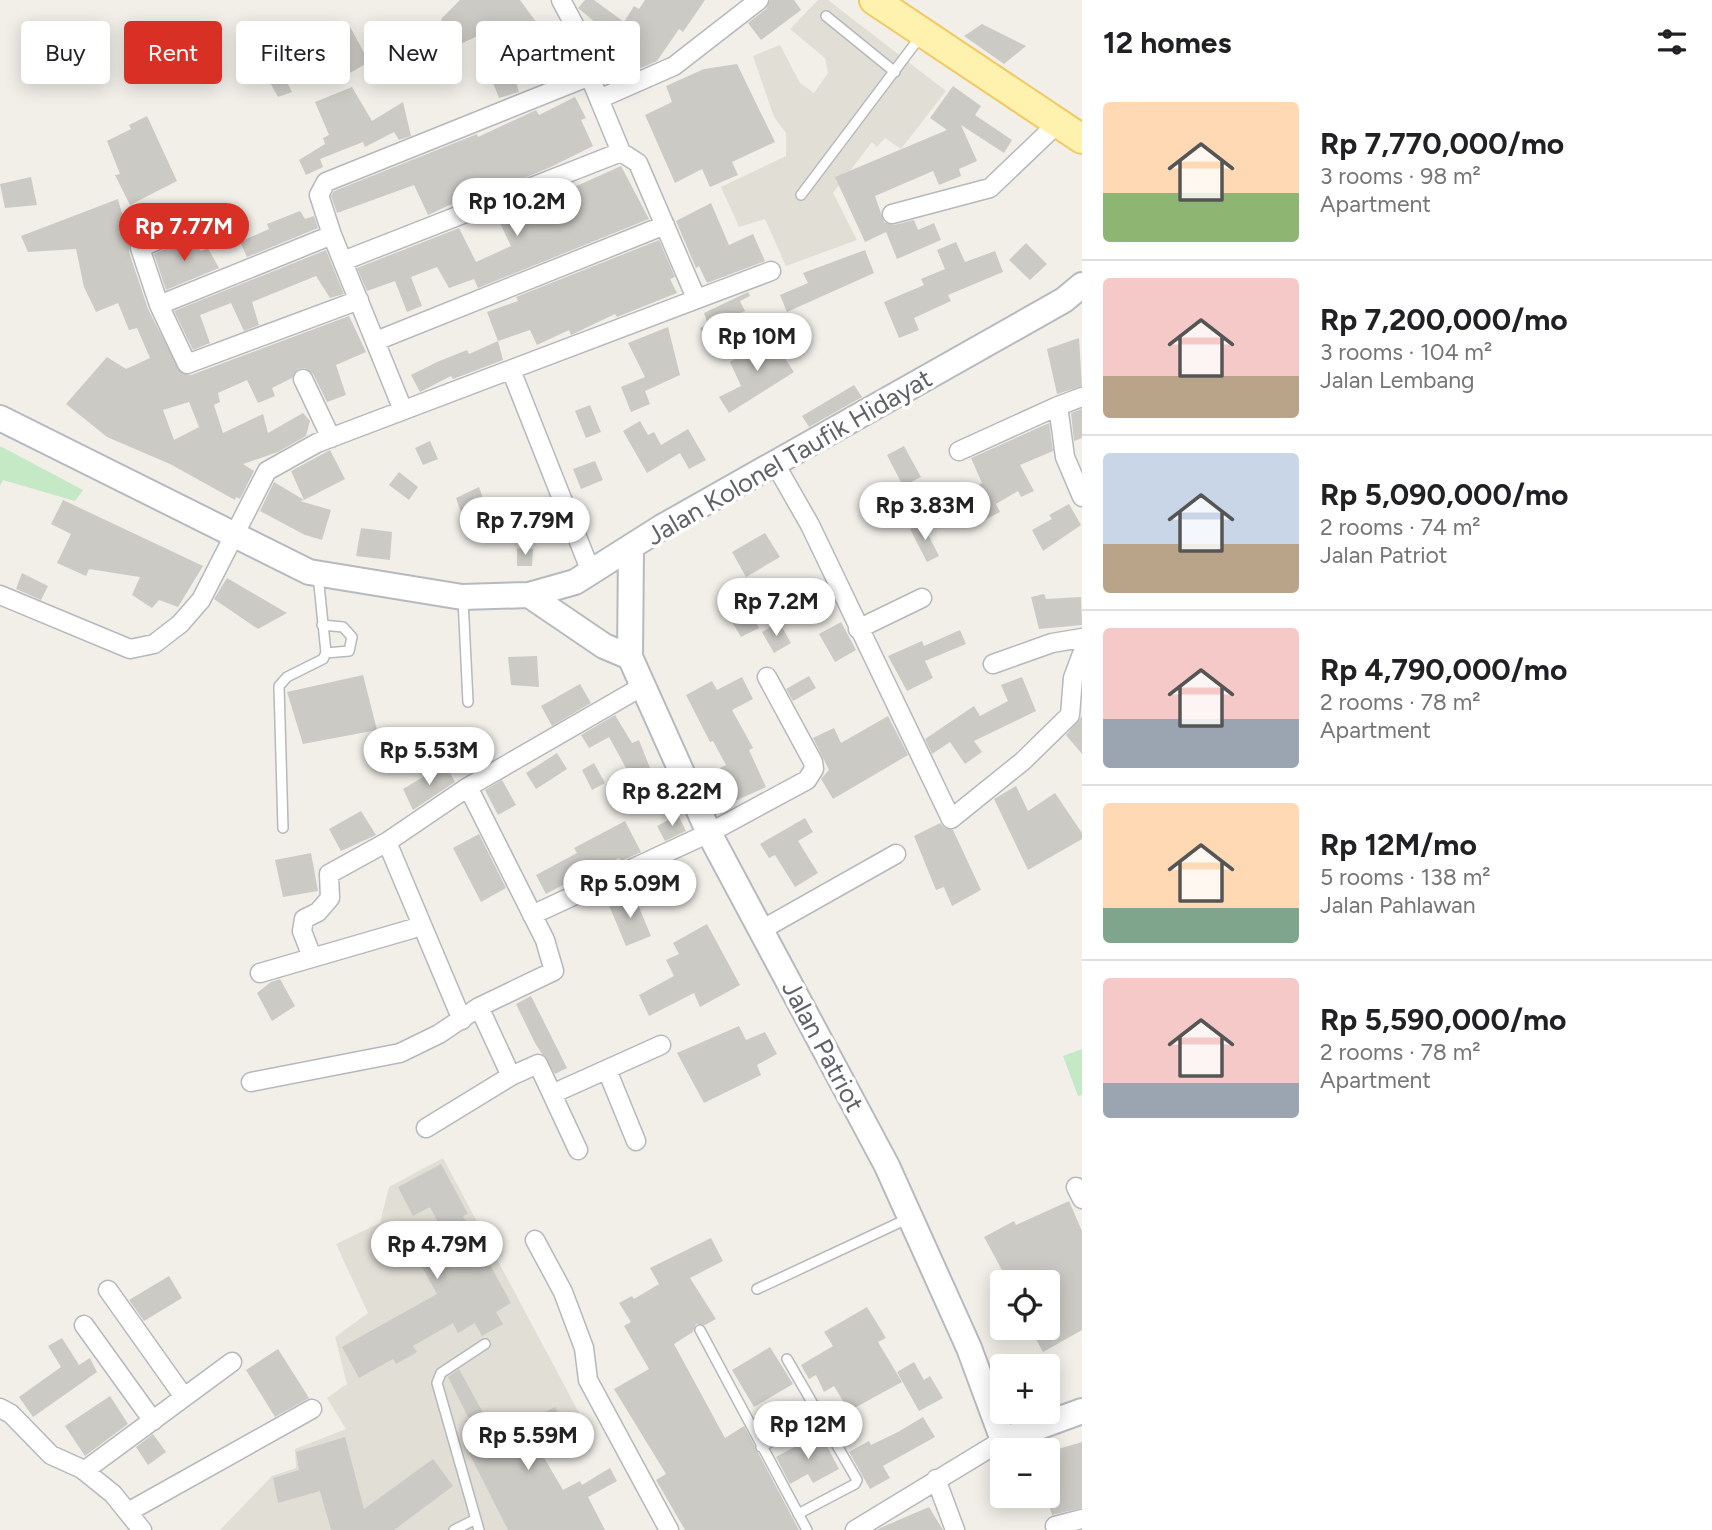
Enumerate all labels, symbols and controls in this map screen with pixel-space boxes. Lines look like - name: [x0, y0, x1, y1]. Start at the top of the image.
- chip: Buy: [21, 21, 110, 84]
- chip: Rent: [124, 21, 222, 84]
- chip: Filters: [236, 21, 350, 84]
- chip: New: [364, 21, 462, 84]
- chip: Apartment: [476, 21, 640, 84]
- icon: filters: [1653, 23, 1691, 61]
- text: 12 homes: [1103, 24, 1231, 61]
- text: Rp 7,770,000/mo: [1320, 125, 1564, 162]
- icon: home: [1159, 130, 1243, 214]
- text: 3 rooms · 98 m²: [1320, 162, 1481, 190]
- pin: Rp 10.2M: [445, 178, 589, 238]
- text: Rp 10.2M: [468, 187, 566, 215]
- text: Apartment: [1320, 190, 1431, 218]
- pin: Rp 7.77M: [112, 204, 256, 263]
- text: Rp 7.77M: [135, 212, 233, 240]
- text: Rp 7,200,000/mo: [1320, 301, 1568, 338]
- icon: home: [1159, 306, 1243, 390]
- pin: Rp 10M: [700, 314, 814, 373]
- text: Rp 10M: [718, 322, 796, 350]
- text: 3 rooms · 104 m²: [1320, 338, 1492, 366]
- street label: Jalan Kolonel Taufik Hidayat: [641, 362, 938, 552]
- text: Jalan Lembang: [1320, 366, 1475, 394]
- text: Rp 5,090,000/mo: [1320, 476, 1569, 513]
- icon: home: [1159, 481, 1243, 565]
- pin: Rp 3.83M: [853, 482, 997, 542]
- text: Rp 3.83M: [875, 491, 975, 519]
- pin: Rp 7.79M: [453, 498, 597, 557]
- text: Rp 7.79M: [476, 506, 574, 534]
- text: 2 rooms · 74 m²: [1320, 513, 1481, 541]
- text: Jalan Patriot: [1320, 541, 1448, 569]
- pin: Rp 7.2M: [711, 578, 841, 638]
- text: Rp 7.2M: [733, 587, 819, 615]
- text: Rp 4,790,000/mo: [1320, 651, 1567, 688]
- icon: home: [1159, 656, 1243, 740]
- text: 2 rooms · 78 m²: [1320, 688, 1481, 716]
- text: Apartment: [1320, 716, 1431, 744]
- pin: Rp 5.53M: [357, 728, 501, 787]
- text: Rp 5.53M: [379, 736, 479, 764]
- pin: Rp 8.22M: [600, 768, 744, 828]
- text: Rp 8.22M: [622, 777, 722, 805]
- text: Rp 12M/mo: [1320, 826, 1477, 863]
- icon: home: [1159, 831, 1243, 915]
- pin: Rp 5.09M: [558, 860, 702, 920]
- text: 5 rooms · 138 m²: [1320, 863, 1491, 891]
- text: Rp 5.09M: [579, 869, 681, 897]
- text: Jalan Pahlawan: [1320, 891, 1475, 919]
- street label: Jalan Patriot: [775, 975, 871, 1117]
- text: Rp 5,590,000/mo: [1320, 1001, 1567, 1038]
- icon: home: [1159, 1006, 1243, 1090]
- text: 2 rooms · 78 m²: [1320, 1038, 1481, 1066]
- text: Apartment: [1320, 1066, 1431, 1094]
- pin: Rp 4.79M: [365, 1222, 509, 1281]
- text: Rp 4.79M: [387, 1230, 487, 1258]
- map controls: [990, 1270, 1060, 1508]
- button: locate: [990, 1270, 1060, 1340]
- button: +: [990, 1354, 1060, 1424]
- pin: Rp 12M: [751, 1402, 865, 1461]
- text: Rp 12M: [770, 1410, 846, 1438]
- pin: Rp 5.59M: [456, 1412, 600, 1472]
- text: Rp 5.59M: [478, 1421, 578, 1449]
- button: −: [990, 1438, 1060, 1508]

